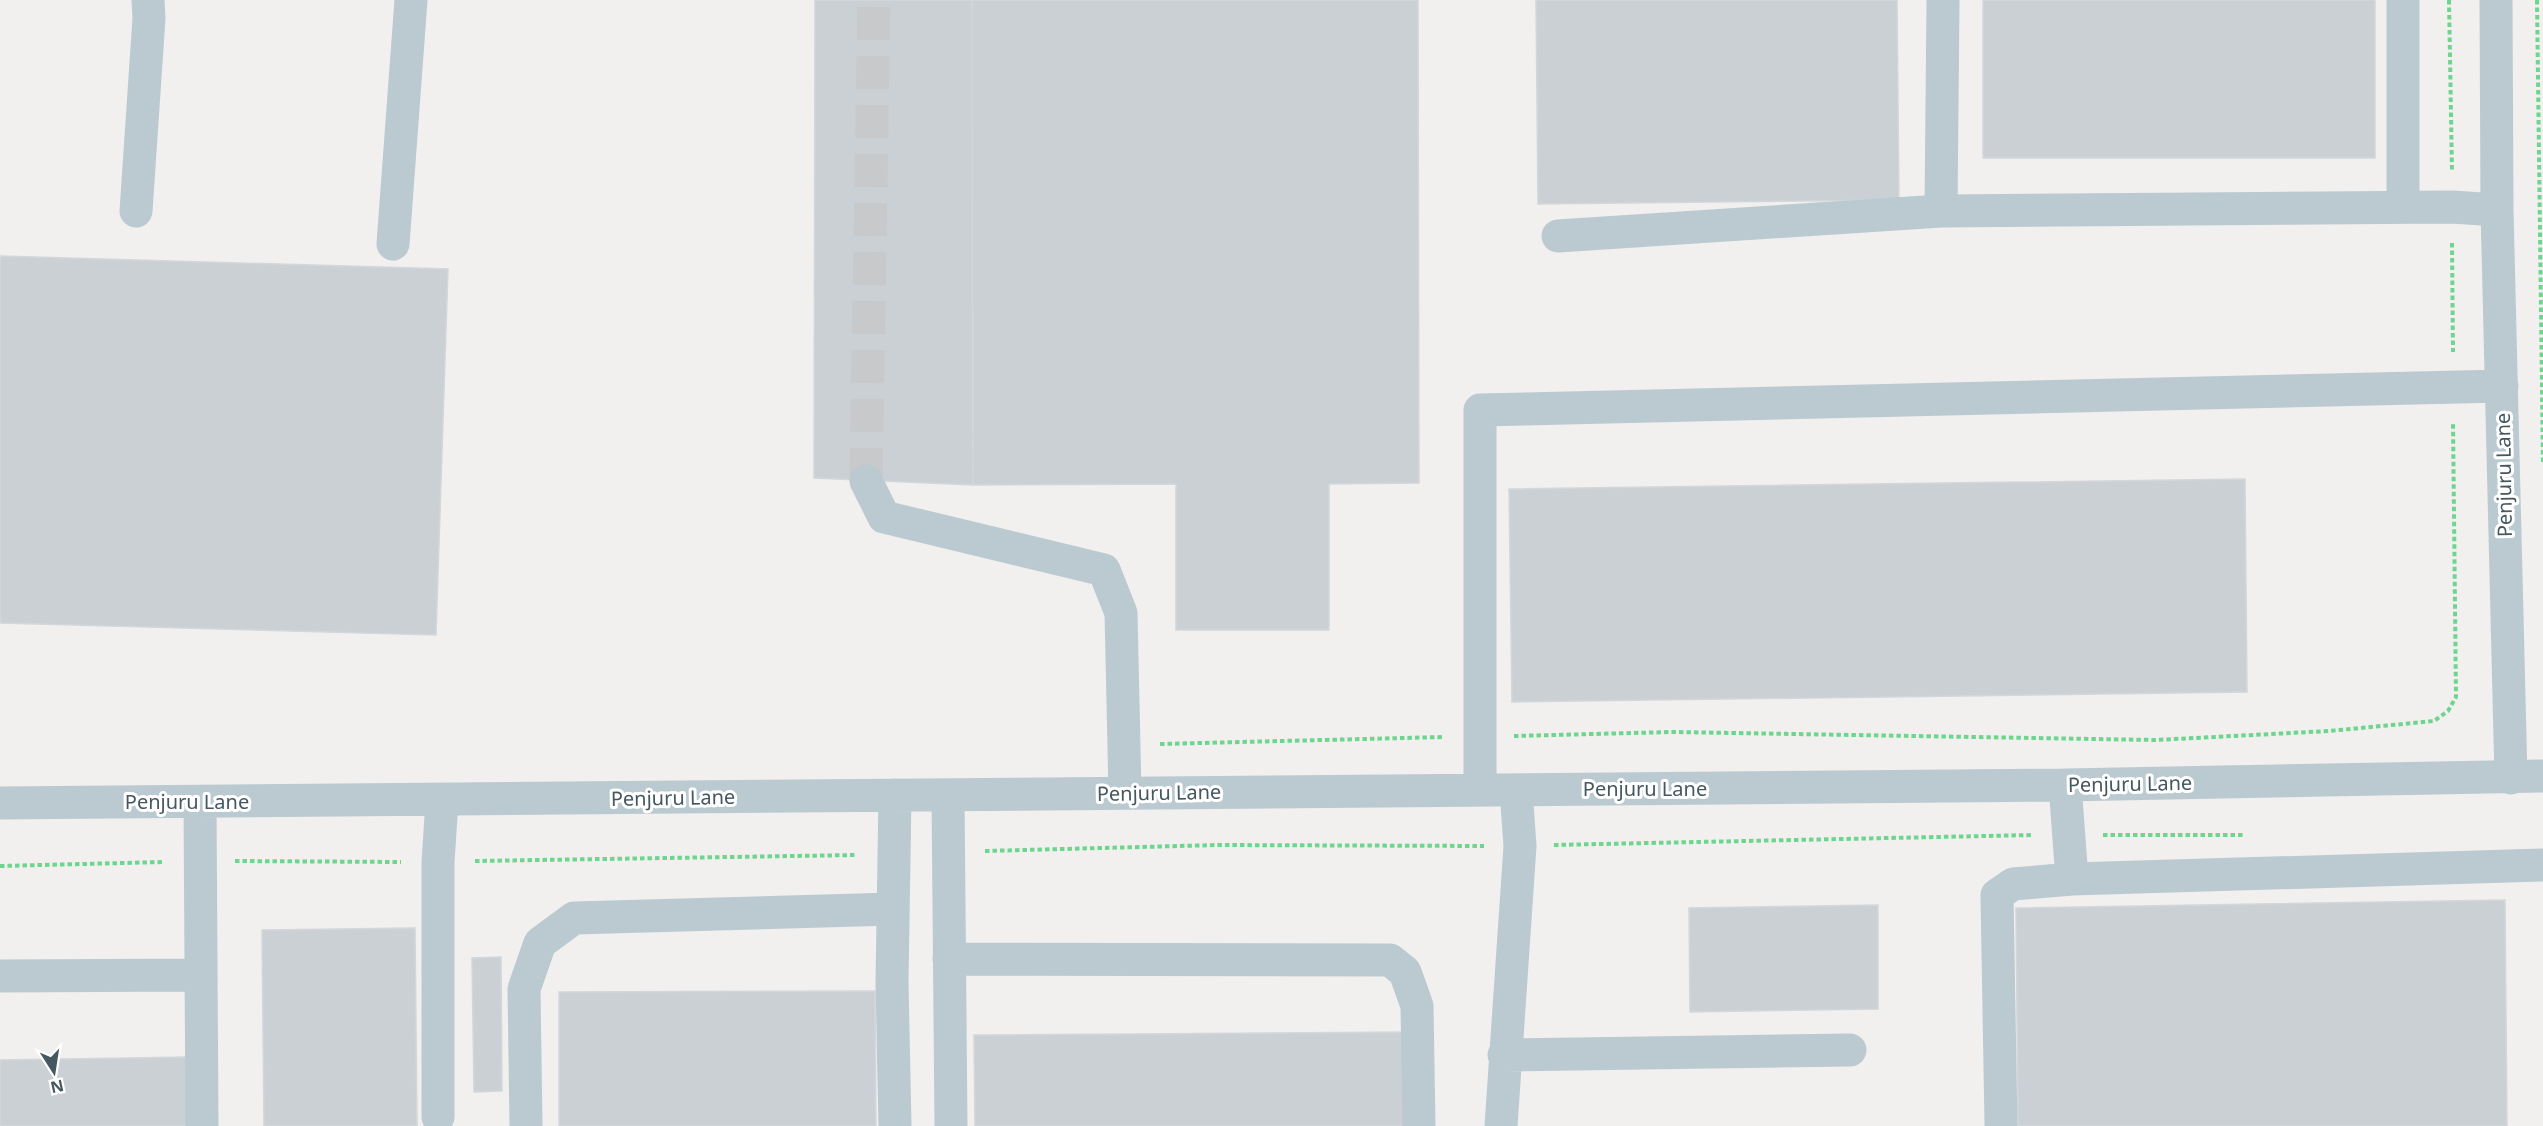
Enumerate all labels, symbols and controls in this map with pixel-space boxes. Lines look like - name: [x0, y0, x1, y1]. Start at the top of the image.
- street label: Penjuru Lane: [2489, 413, 2518, 537]
- street label: Penjuru Lane: [2068, 769, 2192, 798]
- street label: Penjuru Lane: [1583, 775, 1707, 802]
- street label: Penjuru Lane: [1097, 778, 1221, 807]
- street label: Penjuru Lane: [611, 783, 735, 812]
- street label: Penjuru Lane: [125, 788, 249, 815]
- north arrow: [24, 1042, 84, 1102]
- text: N: [48, 1075, 66, 1099]

